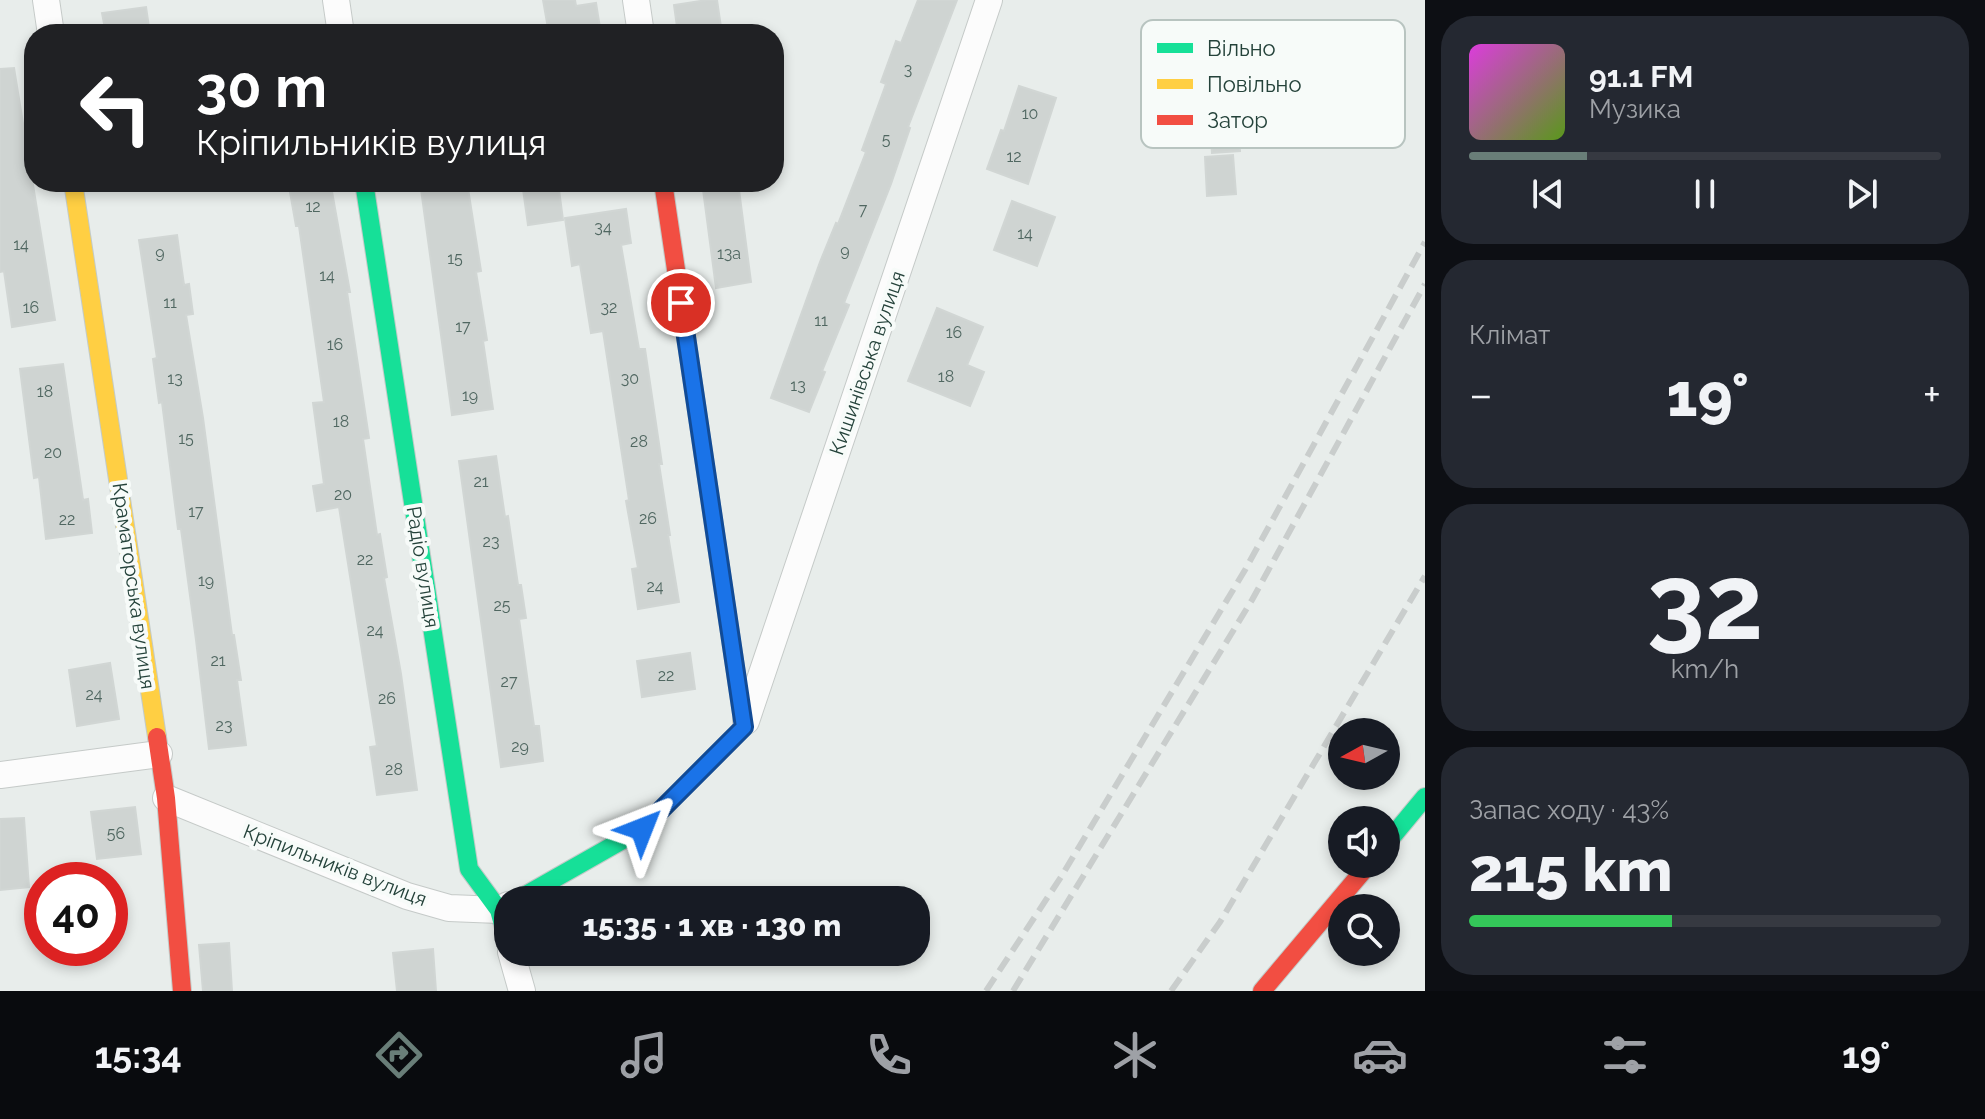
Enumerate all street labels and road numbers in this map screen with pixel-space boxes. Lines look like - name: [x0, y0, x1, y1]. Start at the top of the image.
- street label: Кишинівська вулиця: [824, 268, 910, 458]
- street label: Краматорська вулиця: [108, 481, 160, 691]
- street label: Радіо вулиця: [402, 504, 444, 630]
- street label: Кріпильників вулиця: [240, 819, 430, 911]

